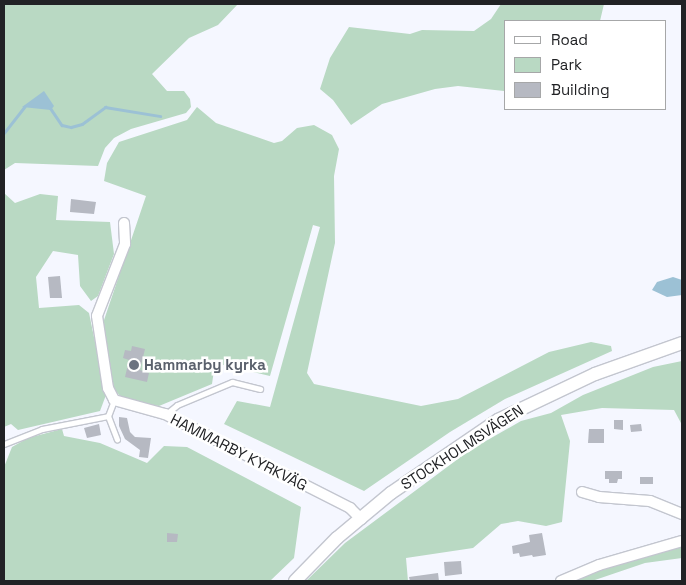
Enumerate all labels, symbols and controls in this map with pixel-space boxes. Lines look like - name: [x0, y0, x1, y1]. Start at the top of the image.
- legend: [503, 20, 666, 110]
- text: Road: [551, 30, 588, 49]
- text: Park: [551, 55, 582, 74]
- text: Building: [551, 80, 610, 99]
- place label: Hammarby kyrka: [144, 356, 266, 374]
- marker: Hammarby kyrka: [128, 359, 140, 371]
- street label: STOCKHOLMSVÄGEN: [398, 401, 526, 493]
- street label: HAMMARBY KYRKVÄG: [167, 410, 311, 494]

